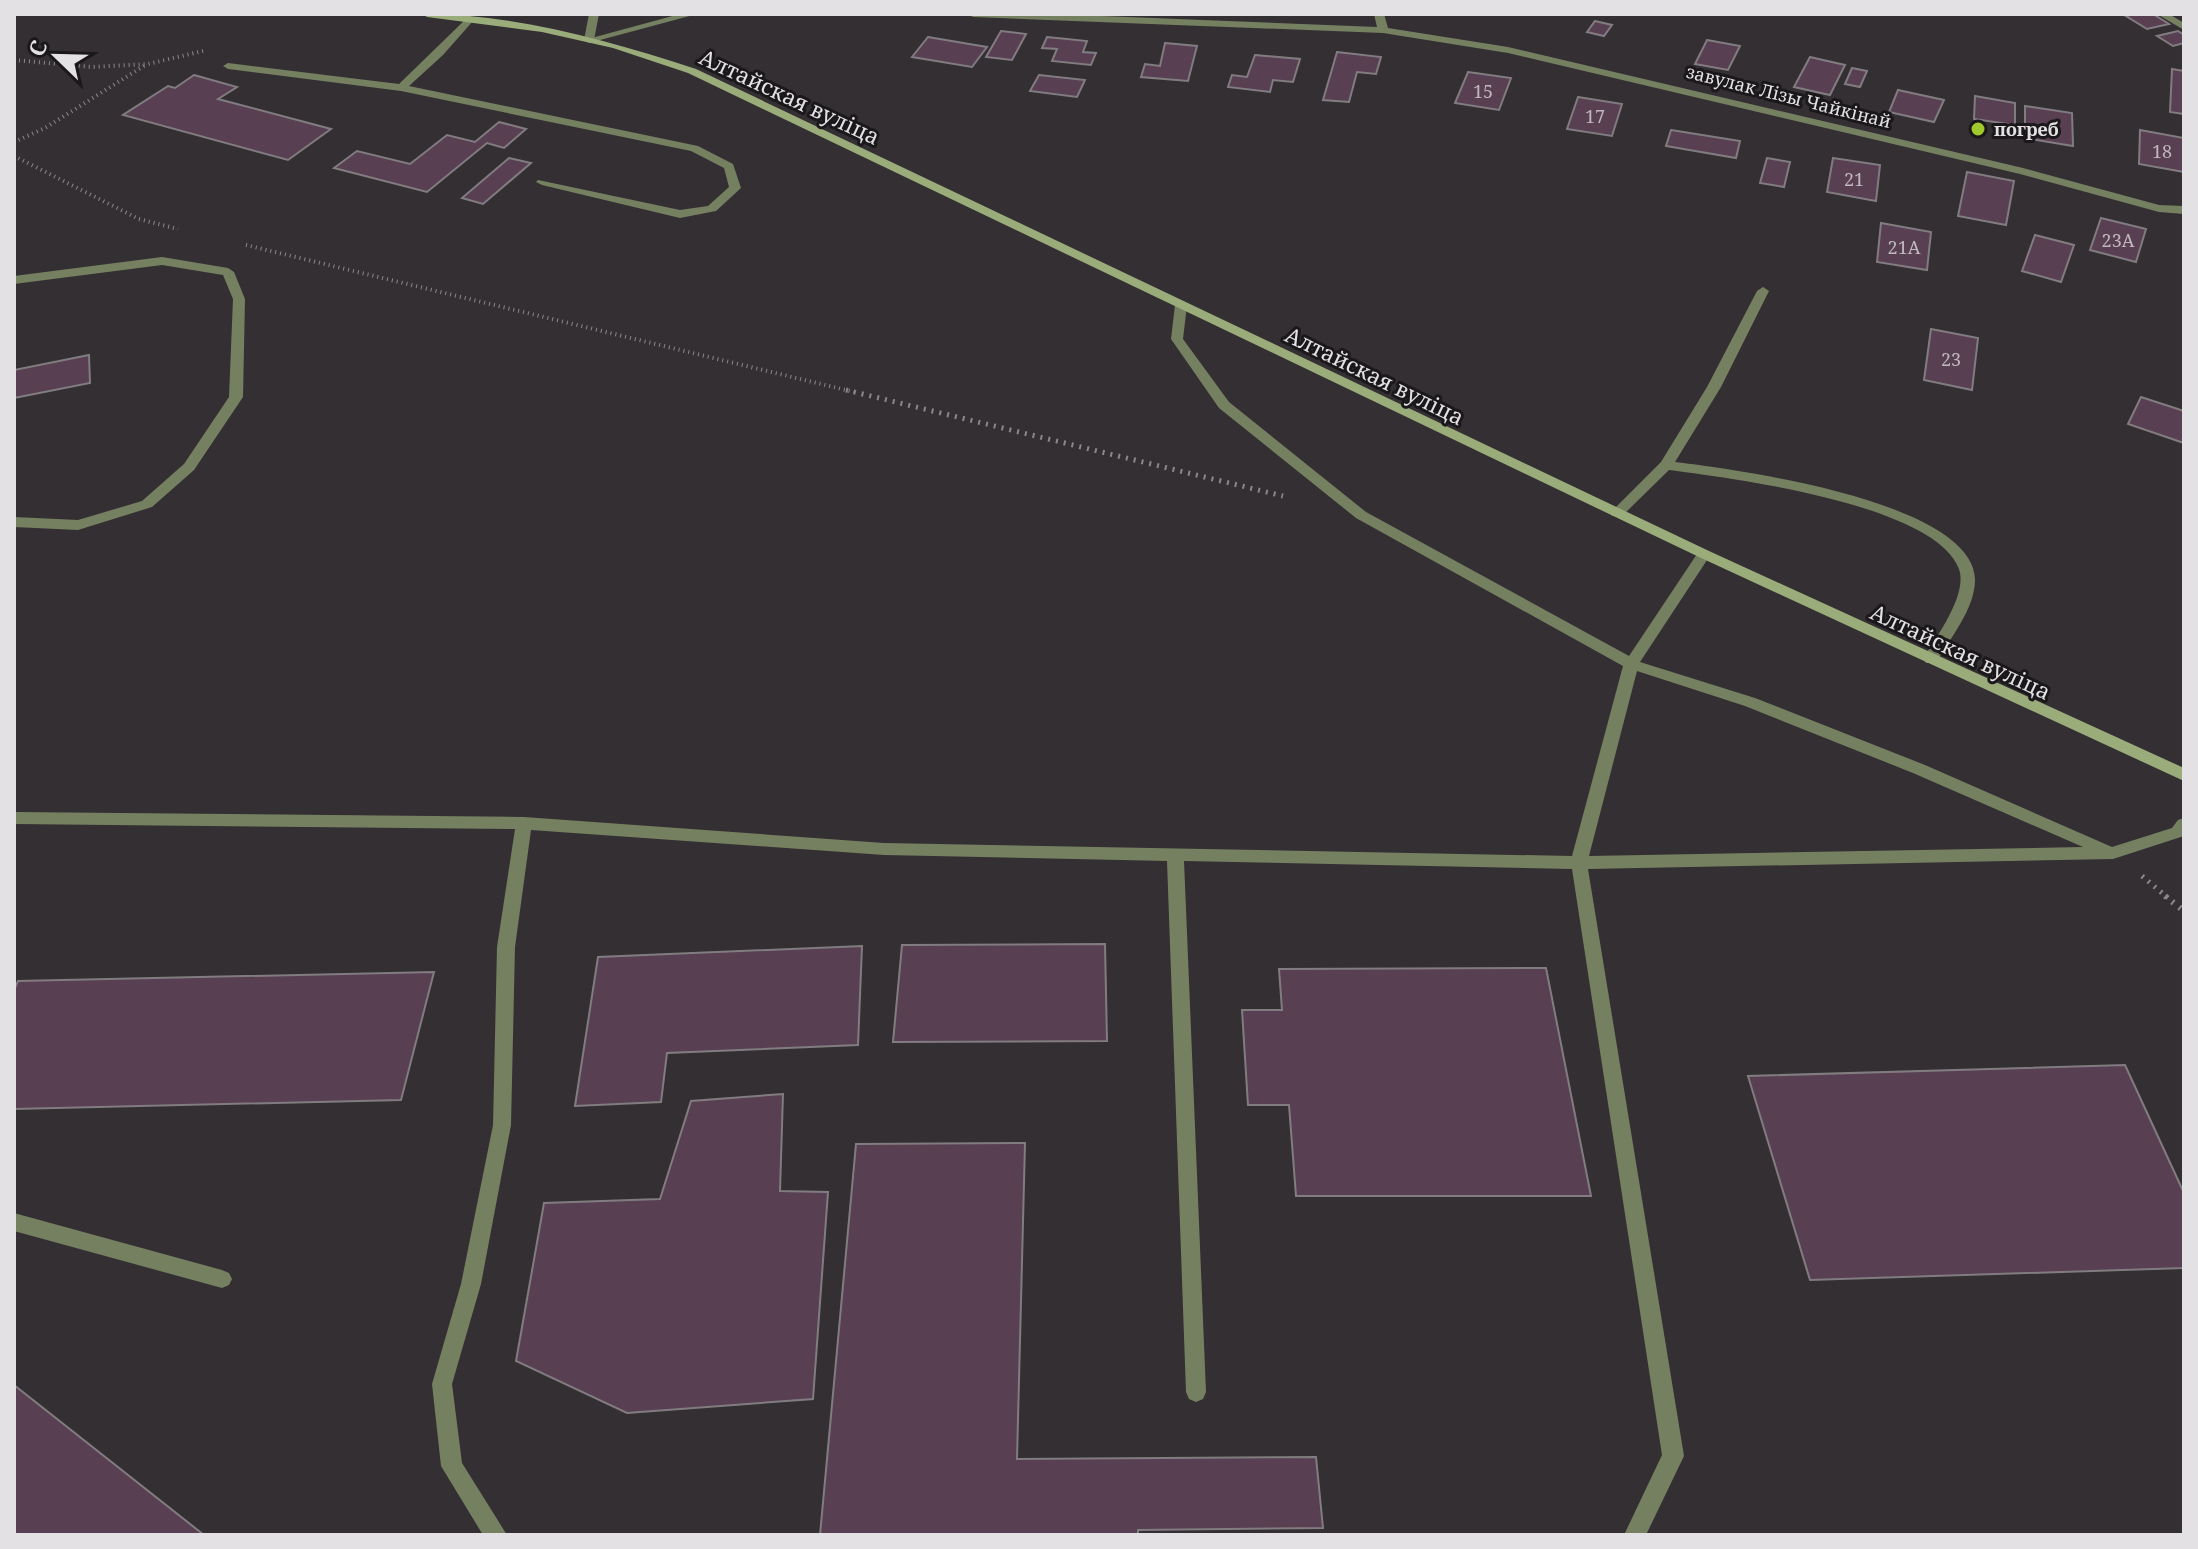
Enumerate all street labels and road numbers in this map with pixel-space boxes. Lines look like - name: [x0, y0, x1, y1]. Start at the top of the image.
- street label: Алтайская вуліца: [695, 41, 885, 151]
- street label: завулак Лізы Чайкінай: [1684, 59, 1894, 133]
- street label: Алтайская вуліца: [1281, 319, 1469, 431]
- street label: Алтайская вуліца: [1866, 596, 2056, 706]

